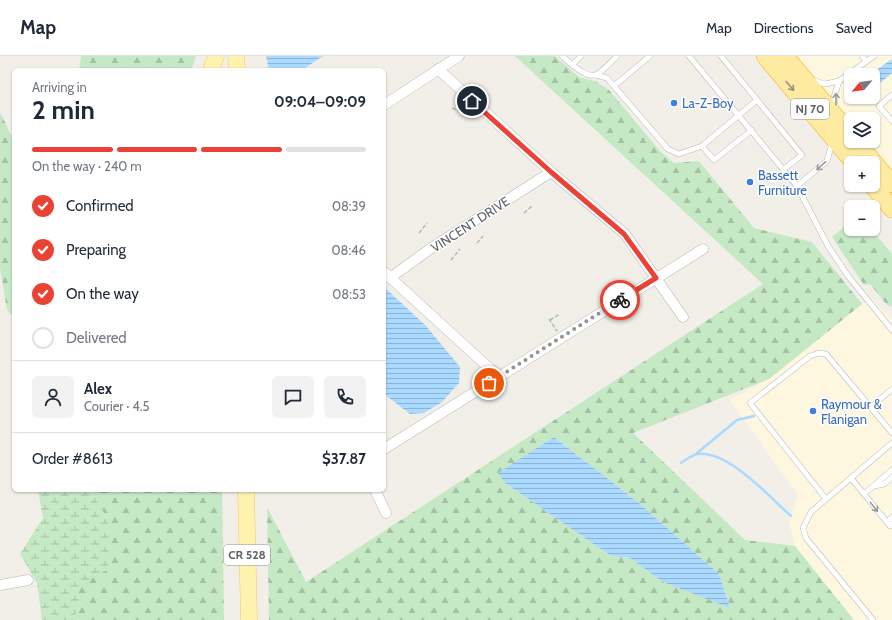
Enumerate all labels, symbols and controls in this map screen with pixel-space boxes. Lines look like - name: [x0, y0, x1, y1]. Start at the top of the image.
- text: Map: [20, 16, 56, 39]
- text: Map: [706, 19, 732, 37]
- text: Directions: [754, 19, 814, 37]
- text: Saved: [836, 19, 872, 37]
- north arrow: [844, 68, 880, 104]
- map controls: [844, 68, 880, 236]
- text: Arriving in: [32, 79, 87, 95]
- one-way arrow: [786, 81, 795, 91]
- pin: [455, 84, 489, 118]
- icon: home: [461, 90, 483, 112]
- text: 09:04–09:09: [274, 93, 366, 111]
- one-way arrow: [832, 93, 840, 106]
- text: 2 min: [32, 94, 95, 126]
- place label: La-Z-Boy: [682, 95, 734, 111]
- marker: La-Z-Boy: [669, 98, 679, 108]
- road number: NJ 70: [791, 99, 829, 119]
- button: layers: [844, 112, 880, 148]
- button: +: [844, 156, 880, 192]
- text: On the way · 240 m: [32, 158, 142, 174]
- one-way arrow: [816, 161, 826, 171]
- place label: Bassett Furniture: [758, 167, 807, 198]
- marker: Bassett Furniture: [745, 177, 755, 187]
- street label: VINCENT DRIVE: [428, 193, 512, 255]
- icon: check: [32, 195, 54, 217]
- text: Confirmed: [66, 197, 134, 215]
- text: 08:39: [332, 198, 366, 214]
- button: −: [844, 200, 880, 236]
- icon: check: [32, 239, 54, 261]
- text: Preparing: [66, 241, 126, 259]
- text: 08:46: [331, 242, 366, 258]
- courier: [600, 280, 640, 320]
- icon: check: [32, 283, 54, 305]
- text: On the way: [66, 285, 139, 303]
- text: 08:53: [332, 286, 366, 302]
- icon: bike: [609, 289, 631, 311]
- text: Delivered: [66, 329, 127, 347]
- pin: [472, 366, 506, 400]
- icon: bag: [478, 372, 500, 394]
- button: person: [32, 376, 74, 418]
- button: chat: [272, 376, 314, 418]
- button: phone: [324, 376, 366, 418]
- text: Alex: [84, 380, 112, 398]
- place label: Raymour & Flanigan: [821, 396, 882, 427]
- text: Courier · 4.5: [84, 398, 149, 414]
- marker: Raymour & Flanigan: [808, 406, 818, 416]
- text: Order #8613: [32, 450, 113, 468]
- text: $37.87: [322, 450, 366, 468]
- one-way arrow: [870, 501, 879, 512]
- road number: CR 528: [224, 545, 270, 565]

